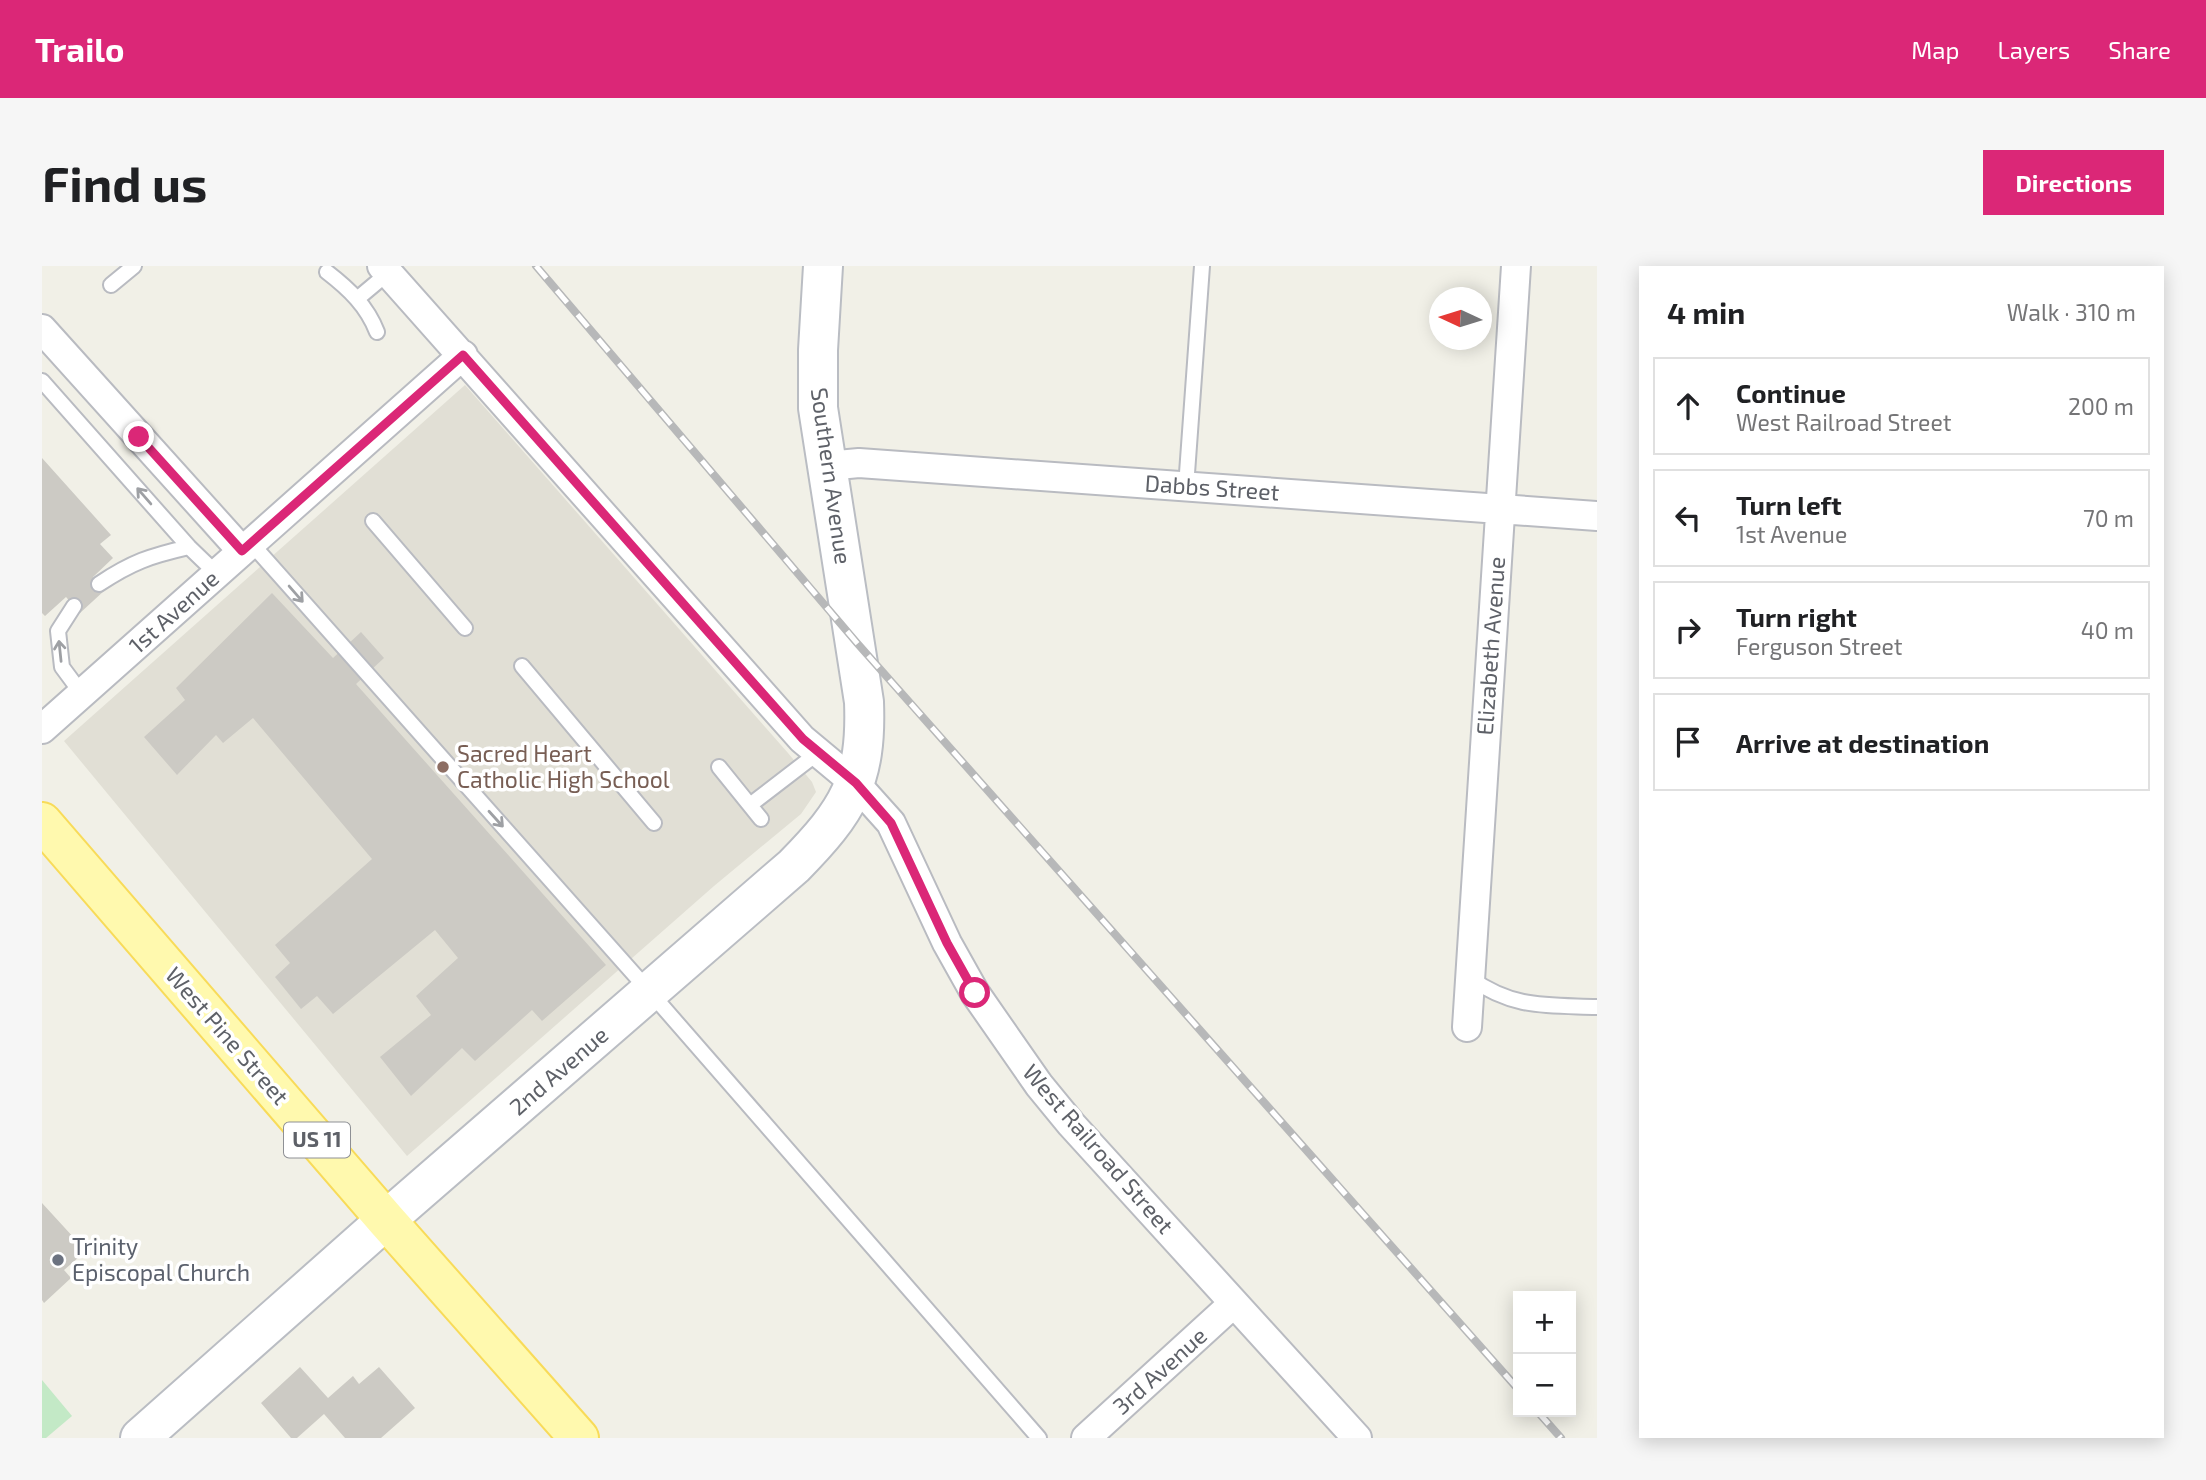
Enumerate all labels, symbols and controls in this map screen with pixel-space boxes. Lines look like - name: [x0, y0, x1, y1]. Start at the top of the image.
- text: Trailo: [35, 29, 125, 69]
- text: Map: [1911, 35, 1959, 64]
- text: Layers: [1997, 35, 2070, 64]
- text: Share: [2108, 35, 2171, 64]
- button: Directions: [1983, 150, 2164, 215]
- text: Find us: [42, 153, 207, 212]
- north arrow: [1429, 287, 1492, 350]
- text: 4 min: [1667, 294, 1745, 330]
- text: Walk · 310 m: [2007, 298, 2136, 326]
- text: Continue: [1736, 377, 1846, 408]
- street label: Southern Avenue: [806, 386, 858, 566]
- icon: ahead: [1669, 387, 1707, 425]
- text: 200 m: [2068, 392, 2134, 420]
- text: West Railroad Street: [1736, 408, 1952, 436]
- route end: [123, 421, 154, 452]
- street label: Dabbs Street: [1144, 468, 1281, 506]
- one-way arrow: [136, 487, 152, 505]
- text: Turn left: [1736, 489, 1842, 520]
- icon: left: [1669, 499, 1707, 537]
- text: 70 m: [2083, 504, 2134, 532]
- text: 1st Avenue: [1736, 520, 1847, 548]
- street label: Elizabeth Avenue: [1470, 556, 1510, 736]
- street label: 1st Avenue: [123, 564, 224, 659]
- one-way arrow: [288, 585, 304, 603]
- text: Turn right: [1736, 601, 1857, 632]
- icon: right: [1669, 611, 1707, 649]
- text: 40 m: [2081, 616, 2134, 644]
- text: Ferguson Street: [1736, 632, 1903, 660]
- one-way arrow: [54, 640, 67, 663]
- icon: arrive: [1669, 723, 1707, 761]
- text: Arrive at destination: [1736, 727, 1989, 758]
- place label: Sacred Heart Catholic High School: [457, 739, 670, 793]
- marker: Sacred Heart Catholic High School: [435, 759, 451, 775]
- one-way arrow: [488, 810, 504, 828]
- street label: West Pine Street: [160, 961, 295, 1110]
- route start: [959, 977, 990, 1008]
- street label: 2nd Avenue: [503, 1020, 613, 1121]
- street label: West Railroad Street: [1017, 1058, 1180, 1239]
- road number: US 11: [284, 1122, 350, 1158]
- place label: Trinity Episcopal Church: [72, 1232, 250, 1286]
- marker: Trinity Episcopal Church: [50, 1252, 66, 1268]
- map controls: [1513, 1291, 1576, 1417]
- button: +: [1513, 1291, 1576, 1354]
- street label: 3rd Avenue: [1107, 1321, 1212, 1420]
- button: −: [1513, 1354, 1576, 1417]

